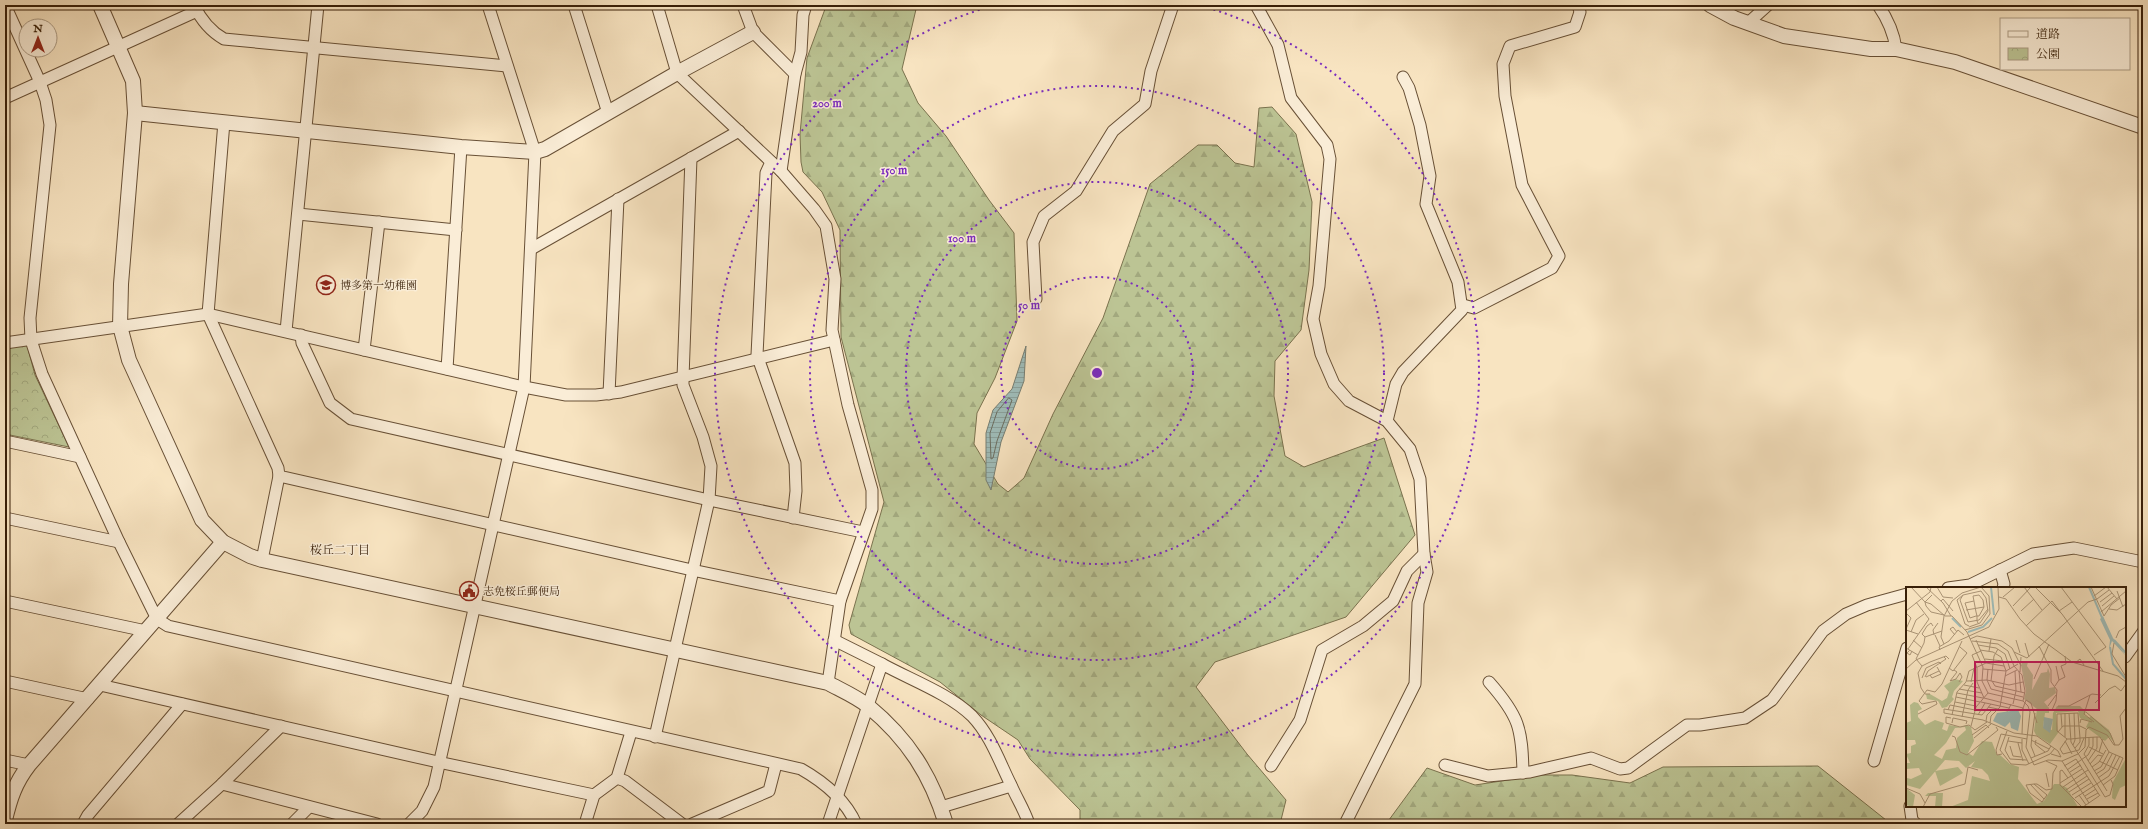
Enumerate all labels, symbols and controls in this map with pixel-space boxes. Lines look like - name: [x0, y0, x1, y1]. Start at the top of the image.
- north arrow: [18, 18, 58, 58]
- legend: [2000, 18, 2130, 70]
- text: N: [32, 22, 43, 36]
- text: 道路: [2036, 27, 2060, 42]
- text: 公園: [2036, 47, 2060, 62]
- text: 200 m: [812, 96, 842, 111]
- text: 150 m: [881, 163, 908, 178]
- text: 100 m: [948, 231, 977, 246]
- school or university icon: 博多第一幼稚園: [315, 274, 337, 296]
- place label: 博多第一幼稚園: [340, 279, 417, 293]
- text: 50 m: [1018, 298, 1041, 313]
- centre of rings: [1090, 366, 1104, 380]
- district label: 桜丘二丁目: [310, 543, 370, 558]
- public building icon: 志免桜丘郵便局: [458, 580, 480, 602]
- place label: 志免桜丘郵便局: [483, 585, 560, 599]
- inset map: [1906, 587, 2126, 807]

